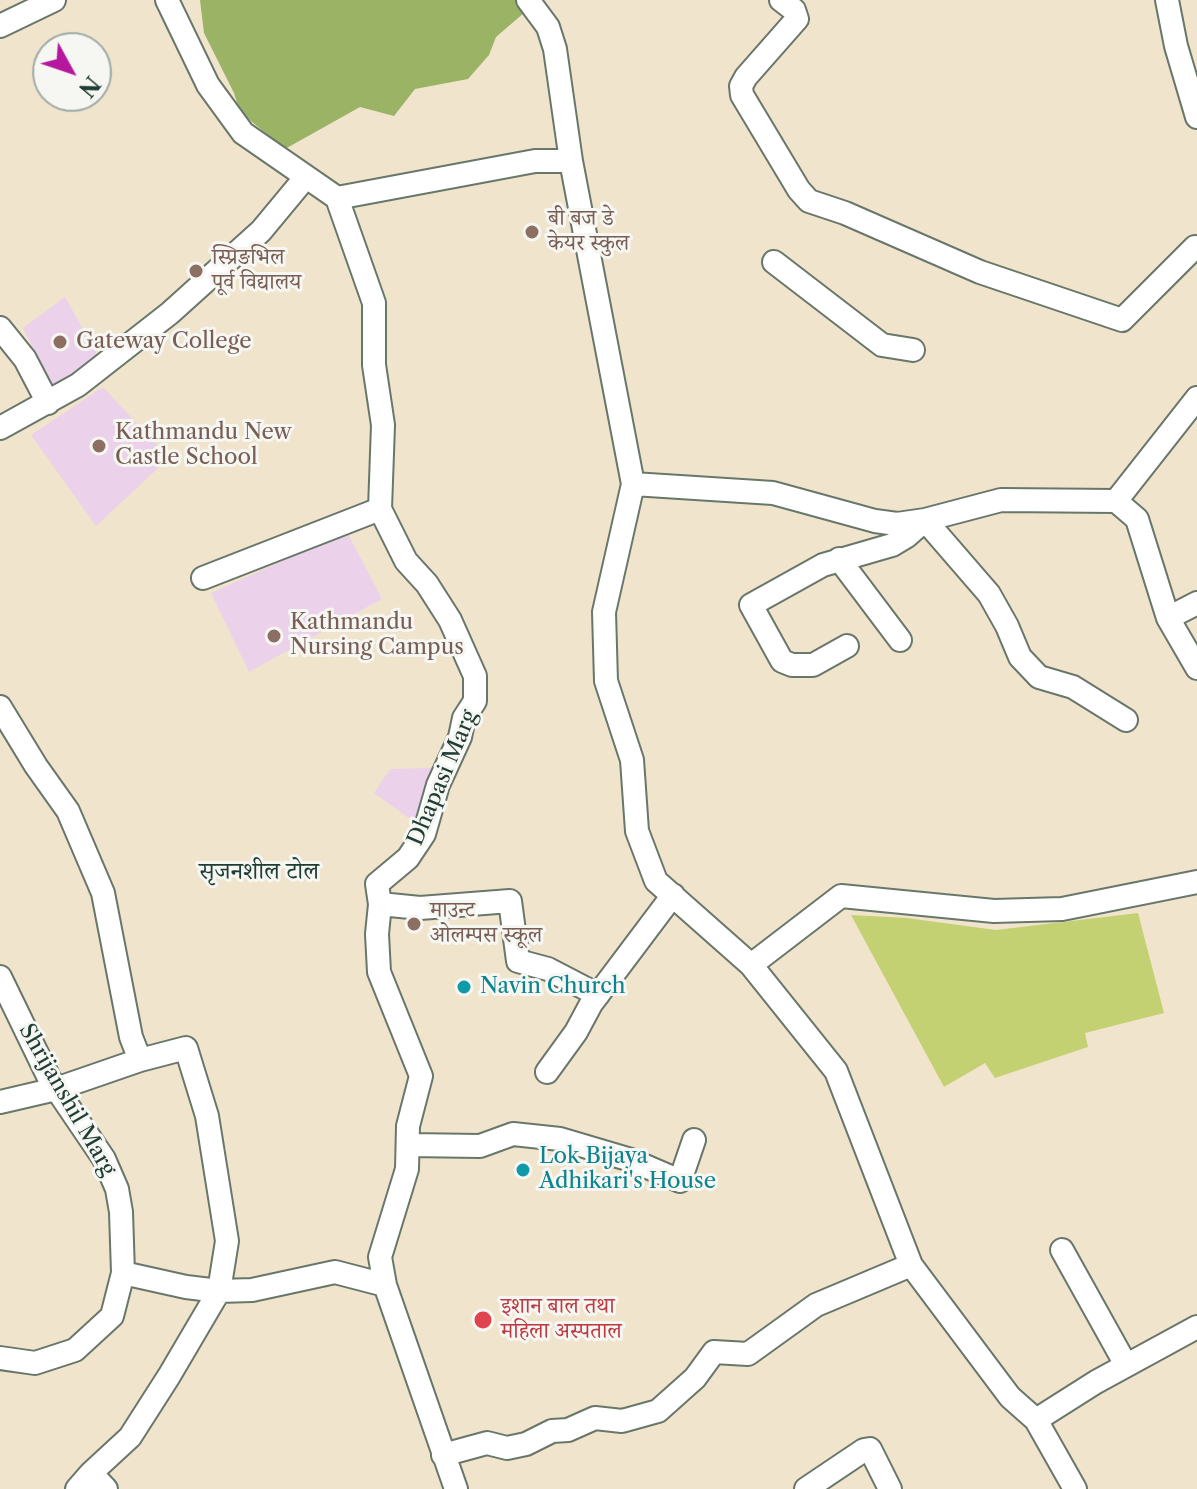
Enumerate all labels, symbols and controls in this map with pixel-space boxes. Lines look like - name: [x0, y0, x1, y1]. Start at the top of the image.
- north arrow: [32, 32, 112, 112]
- text: N: [73, 70, 106, 102]
- place label: बी बज डे केयर स्कुल: [548, 206, 629, 258]
- marker: बी बज डे केयर स्कुल: [523, 223, 541, 241]
- place label: स्प्रिङभिल पूर्व विद्यालय: [212, 245, 301, 296]
- marker: स्प्रिङभिल पूर्व विद्यालय: [187, 262, 205, 280]
- place label: Gateway College: [76, 329, 251, 355]
- marker: Gateway College: [51, 333, 69, 351]
- place label: Kathmandu New Castle School: [115, 420, 292, 472]
- marker: Kathmandu New Castle School: [90, 437, 108, 455]
- place label: Kathmandu Nursing Campus: [290, 610, 464, 662]
- marker: Kathmandu Nursing Campus: [265, 627, 283, 645]
- street label: Dhapasi Marg: [403, 706, 483, 850]
- district label: सृजनशील टोल: [199, 858, 319, 886]
- place label: माउन्ट ओलम्पस स्कूल: [430, 898, 542, 950]
- marker: माउन्ट ओलम्पस स्कूल: [405, 915, 423, 933]
- place label: Navin Church: [480, 974, 625, 1000]
- marker: Navin Church: [455, 978, 473, 996]
- street label: Shrijanshil Marg: [13, 1019, 121, 1181]
- place label: Lok Bijaya Adhikari's House: [539, 1144, 716, 1196]
- marker: Lok Bijaya Adhikari's House: [514, 1161, 532, 1179]
- place label: इशान बाल तथा महिला अस्पताल: [501, 1294, 622, 1346]
- marker: इशान बाल तथा महिला अस्पताल: [472, 1309, 494, 1331]

